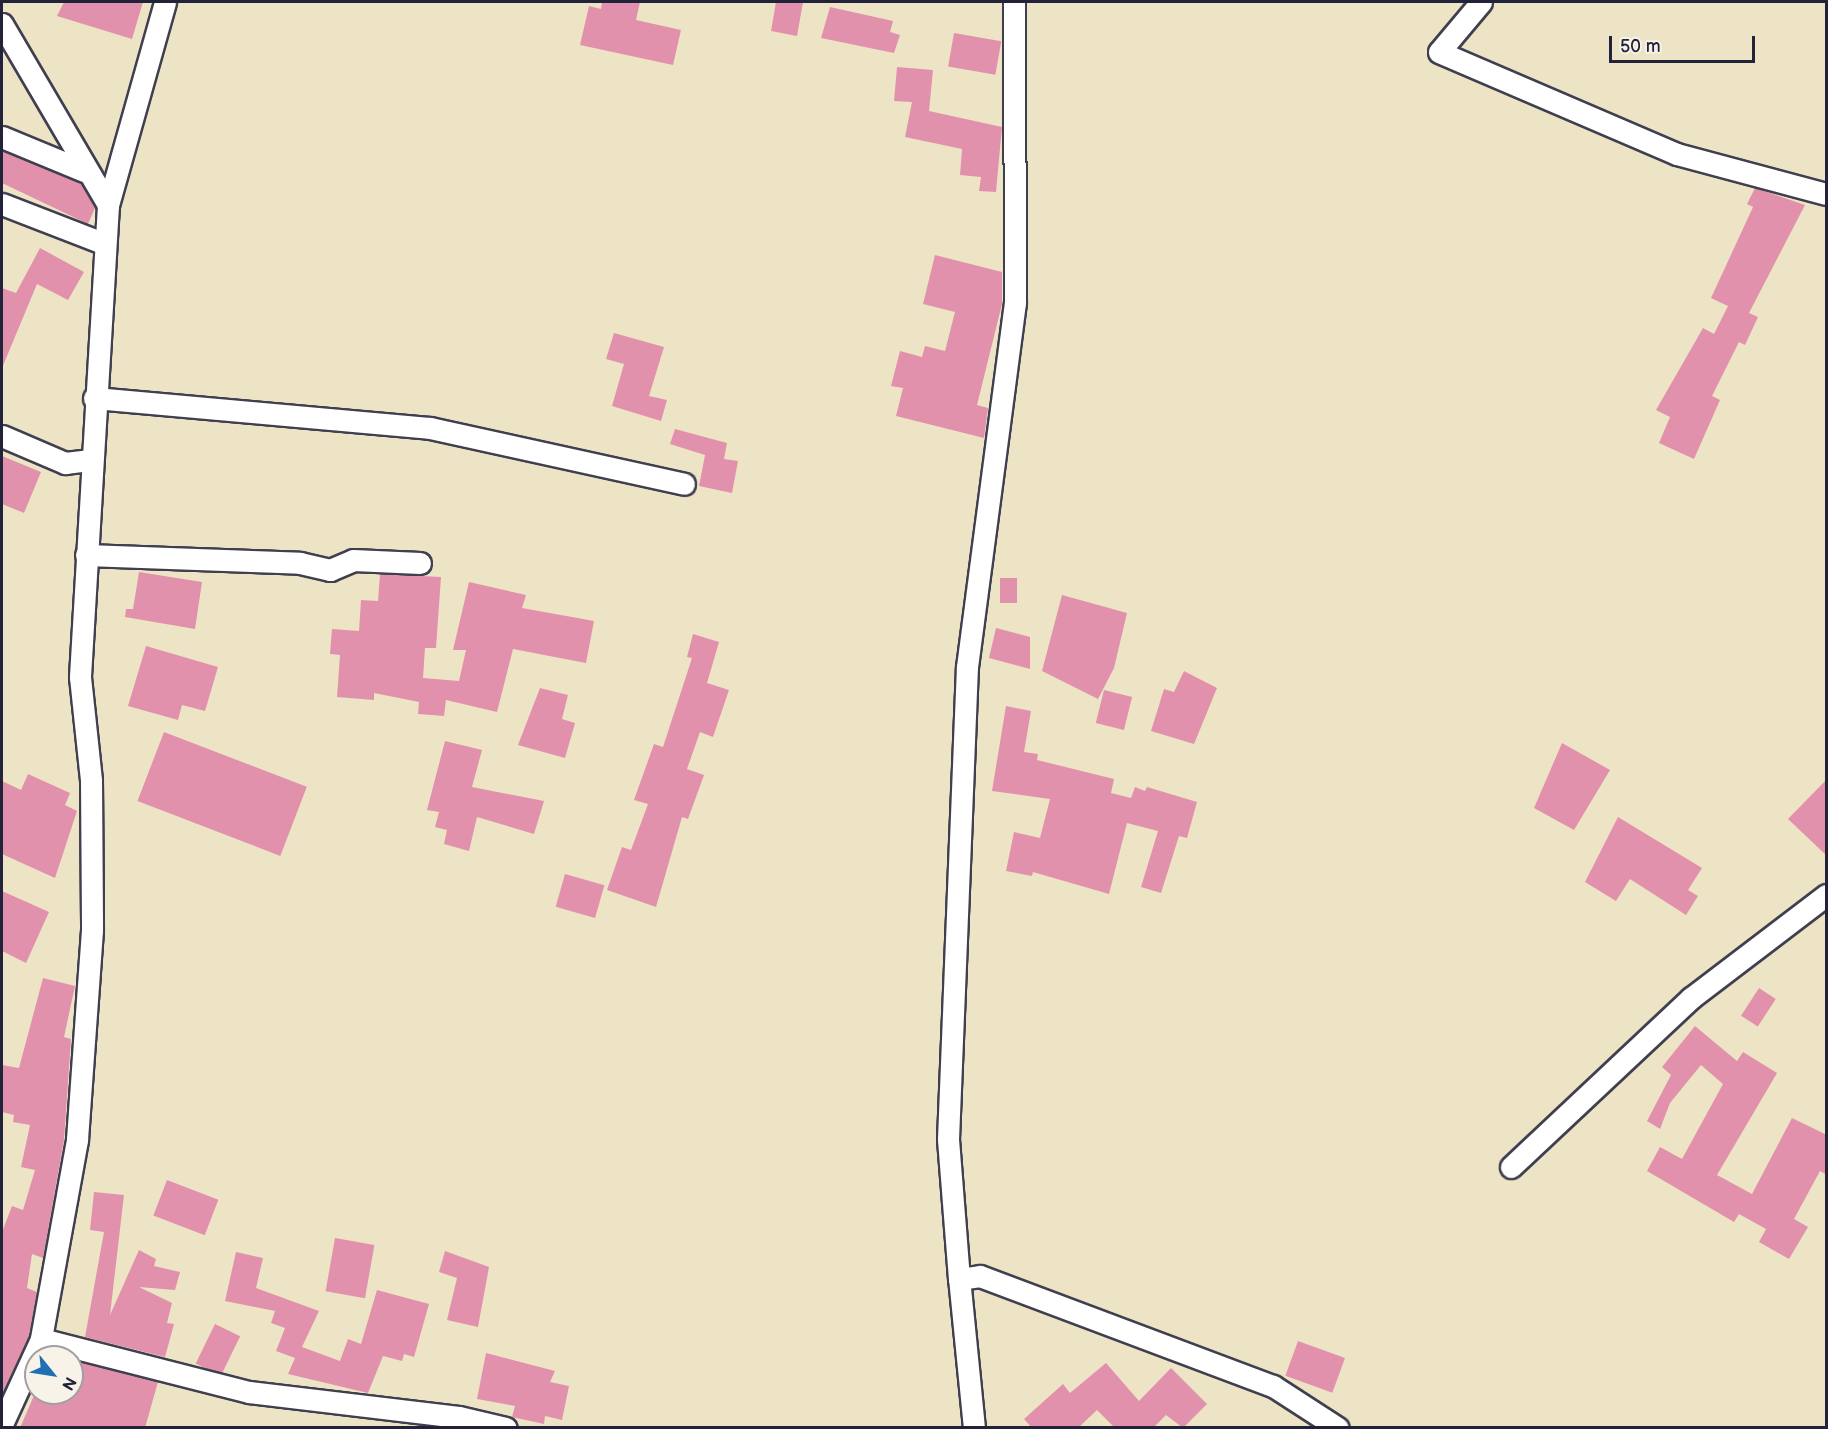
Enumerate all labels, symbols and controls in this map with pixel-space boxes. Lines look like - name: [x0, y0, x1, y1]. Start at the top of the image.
- scale bar: [1612, 24, 1758, 62]
- text: 50 m: [1620, 36, 1661, 57]
- north arrow: [24, 1345, 84, 1405]
- text: N: [57, 1373, 80, 1393]

